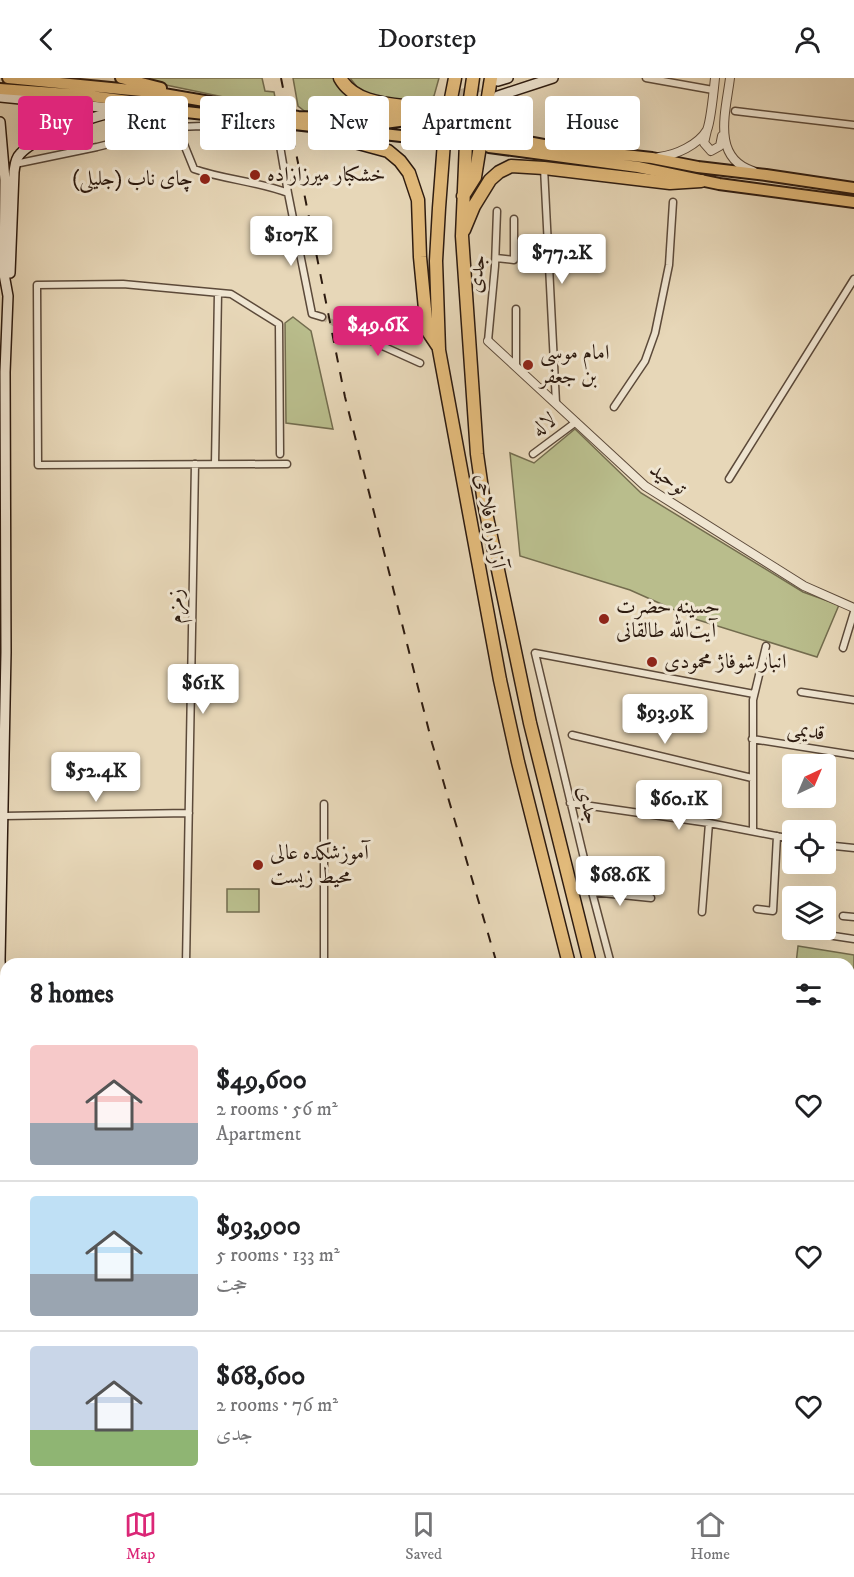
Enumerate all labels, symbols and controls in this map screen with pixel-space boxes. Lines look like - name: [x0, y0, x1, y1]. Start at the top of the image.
- text: Doorstep: [378, 22, 476, 56]
- icon: back: [30, 23, 63, 56]
- icon: person: [791, 23, 824, 56]
- chip: Buy: [18, 96, 93, 150]
- chip: Rent: [105, 96, 188, 150]
- chip: Filters: [200, 96, 296, 150]
- chip: New: [308, 96, 389, 150]
- chip: Apartment: [401, 96, 533, 150]
- chip: House: [545, 96, 640, 150]
- place label: خشکبار میرزازاده: [267, 162, 386, 188]
- place label: چای ناب (جلیلی): [72, 166, 193, 194]
- marker: خشکبار میرزازاده: [248, 168, 262, 182]
- marker: چای ناب (جلیلی): [198, 172, 212, 186]
- pin: $107K: [249, 216, 333, 267]
- text: $107K: [264, 223, 318, 248]
- pin: $77.2K: [513, 234, 611, 285]
- text: $77.2K: [532, 241, 592, 266]
- street label: جدی: [462, 253, 492, 295]
- pin: $49.6K: [329, 306, 427, 357]
- text: $49.6K: [347, 313, 409, 338]
- place label: امام موسی بن جعفر: [538, 340, 610, 390]
- marker: امام موسی بن جعفر: [521, 358, 535, 372]
- street label: لاله: [526, 407, 562, 443]
- street label: توحید: [644, 457, 693, 502]
- street label: آزادراه فلاحی: [469, 471, 513, 573]
- street label: زمزم: [163, 588, 193, 624]
- place label: حسینه حضرت آیت‌الله طالقانی: [616, 594, 720, 644]
- marker: حسینه حضرت آیت‌الله طالقانی: [597, 612, 611, 626]
- place label: انبار شوفاژ محمودی: [664, 649, 787, 675]
- marker: انبار شوفاژ محمودی: [645, 655, 659, 669]
- pin: $61K: [167, 664, 239, 715]
- text: $61K: [182, 671, 224, 696]
- pin: $93.9K: [616, 694, 714, 745]
- text: $93.9K: [636, 701, 694, 726]
- street label: قدیمی: [785, 715, 827, 747]
- pin: $52.4K: [47, 752, 145, 803]
- north arrow: [782, 754, 836, 808]
- map controls: [782, 754, 836, 940]
- text: $52.4K: [65, 759, 127, 784]
- pin: $60.1K: [630, 780, 728, 831]
- street label: جدی: [571, 783, 605, 827]
- text: $60.1K: [650, 787, 708, 812]
- button: locate: [782, 820, 836, 874]
- place label: آموزشکده عالی محیط زیست: [270, 839, 371, 890]
- pin: $68.6K: [571, 856, 669, 907]
- marker: آموزشکده عالی محیط زیست: [251, 858, 265, 872]
- text: $68.6K: [590, 863, 650, 888]
- button: layers: [782, 886, 836, 940]
- text: 8 homes: [30, 978, 114, 1011]
- icon: filters: [792, 978, 825, 1011]
- text: $49,600: [216, 1064, 307, 1097]
- icon: home: [78, 1069, 150, 1141]
- icon: heart: [792, 1089, 825, 1122]
- text: 2 rooms · 56 m²: [216, 1097, 338, 1122]
- text: Apartment: [216, 1122, 301, 1147]
- text: $93,900: [216, 1210, 301, 1243]
- icon: home: [78, 1220, 150, 1292]
- icon: heart: [792, 1240, 825, 1273]
- text: 5 rooms · 133 m²: [216, 1243, 340, 1268]
- text: حجت: [216, 1272, 248, 1297]
- text: $68,600: [216, 1360, 305, 1393]
- icon: home: [78, 1370, 150, 1442]
- icon: heart: [792, 1390, 825, 1423]
- text: 2 rooms · 76 m²: [216, 1393, 338, 1418]
- text: جدی: [216, 1422, 253, 1447]
- tab: Map: [124, 1508, 157, 1564]
- tab: Saved: [405, 1508, 442, 1564]
- tab: Home: [690, 1508, 730, 1564]

